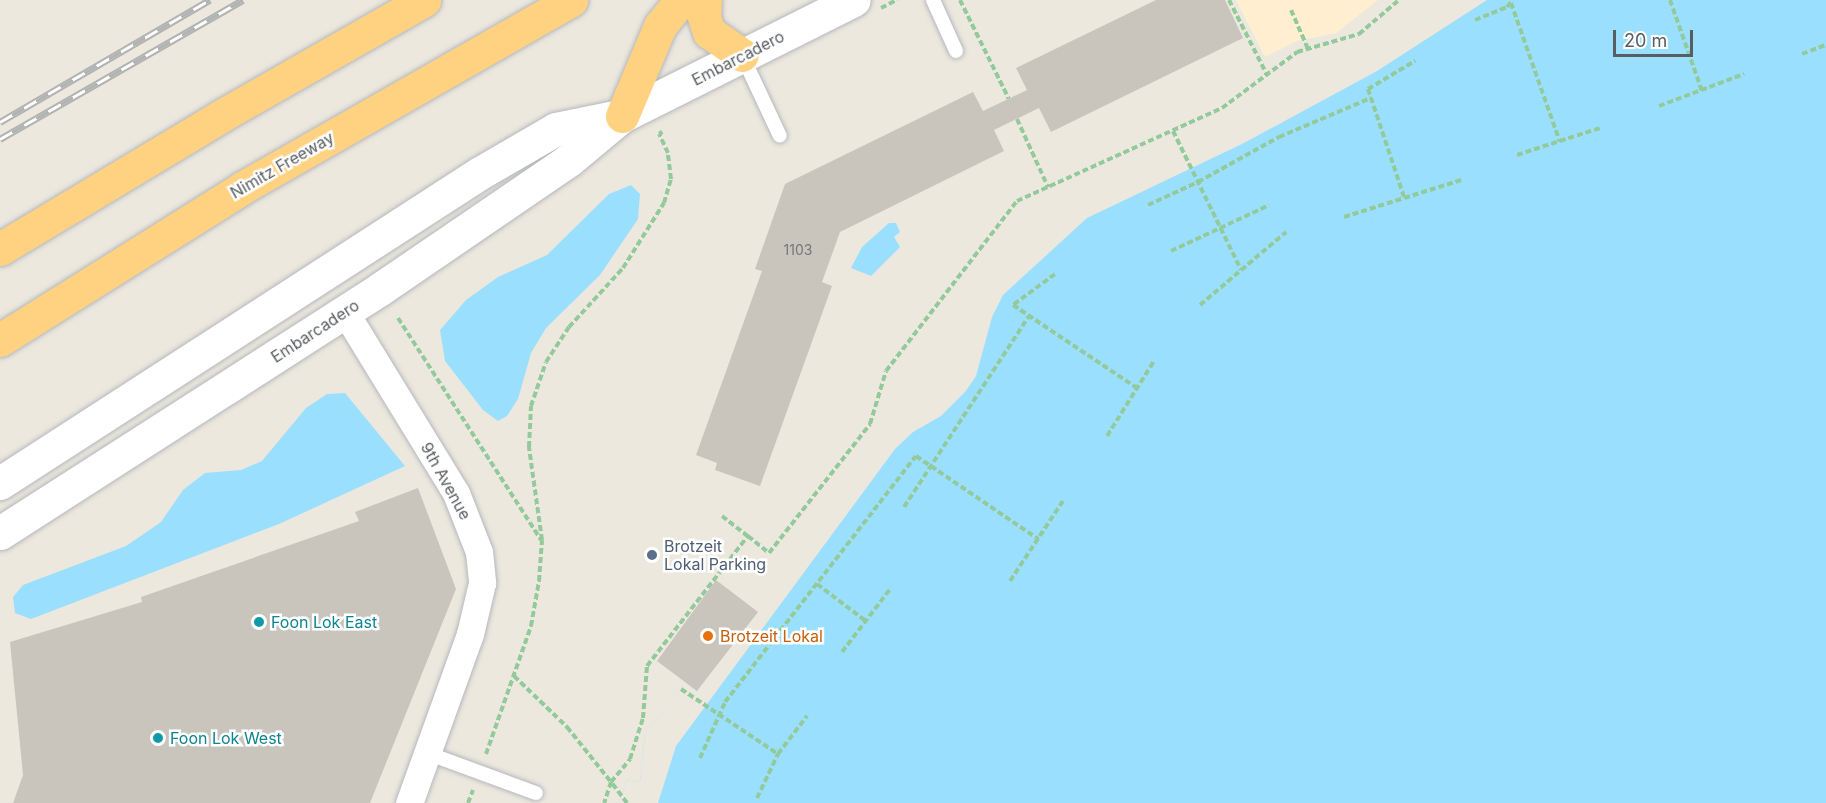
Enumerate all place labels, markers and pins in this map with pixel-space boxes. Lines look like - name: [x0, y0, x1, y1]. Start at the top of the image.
- place label: Brotzeit Lokal Parking: [664, 536, 766, 574]
- marker: Brotzeit Lokal Parking: [645, 548, 659, 562]
- place label: Foon Lok East: [271, 612, 377, 632]
- marker: Foon Lok East: [252, 615, 266, 629]
- place label: Brotzeit Lokal: [720, 626, 823, 646]
- marker: Brotzeit Lokal: [701, 629, 715, 643]
- place label: Foon Lok West: [170, 728, 282, 748]
- marker: Foon Lok West: [151, 731, 165, 745]

